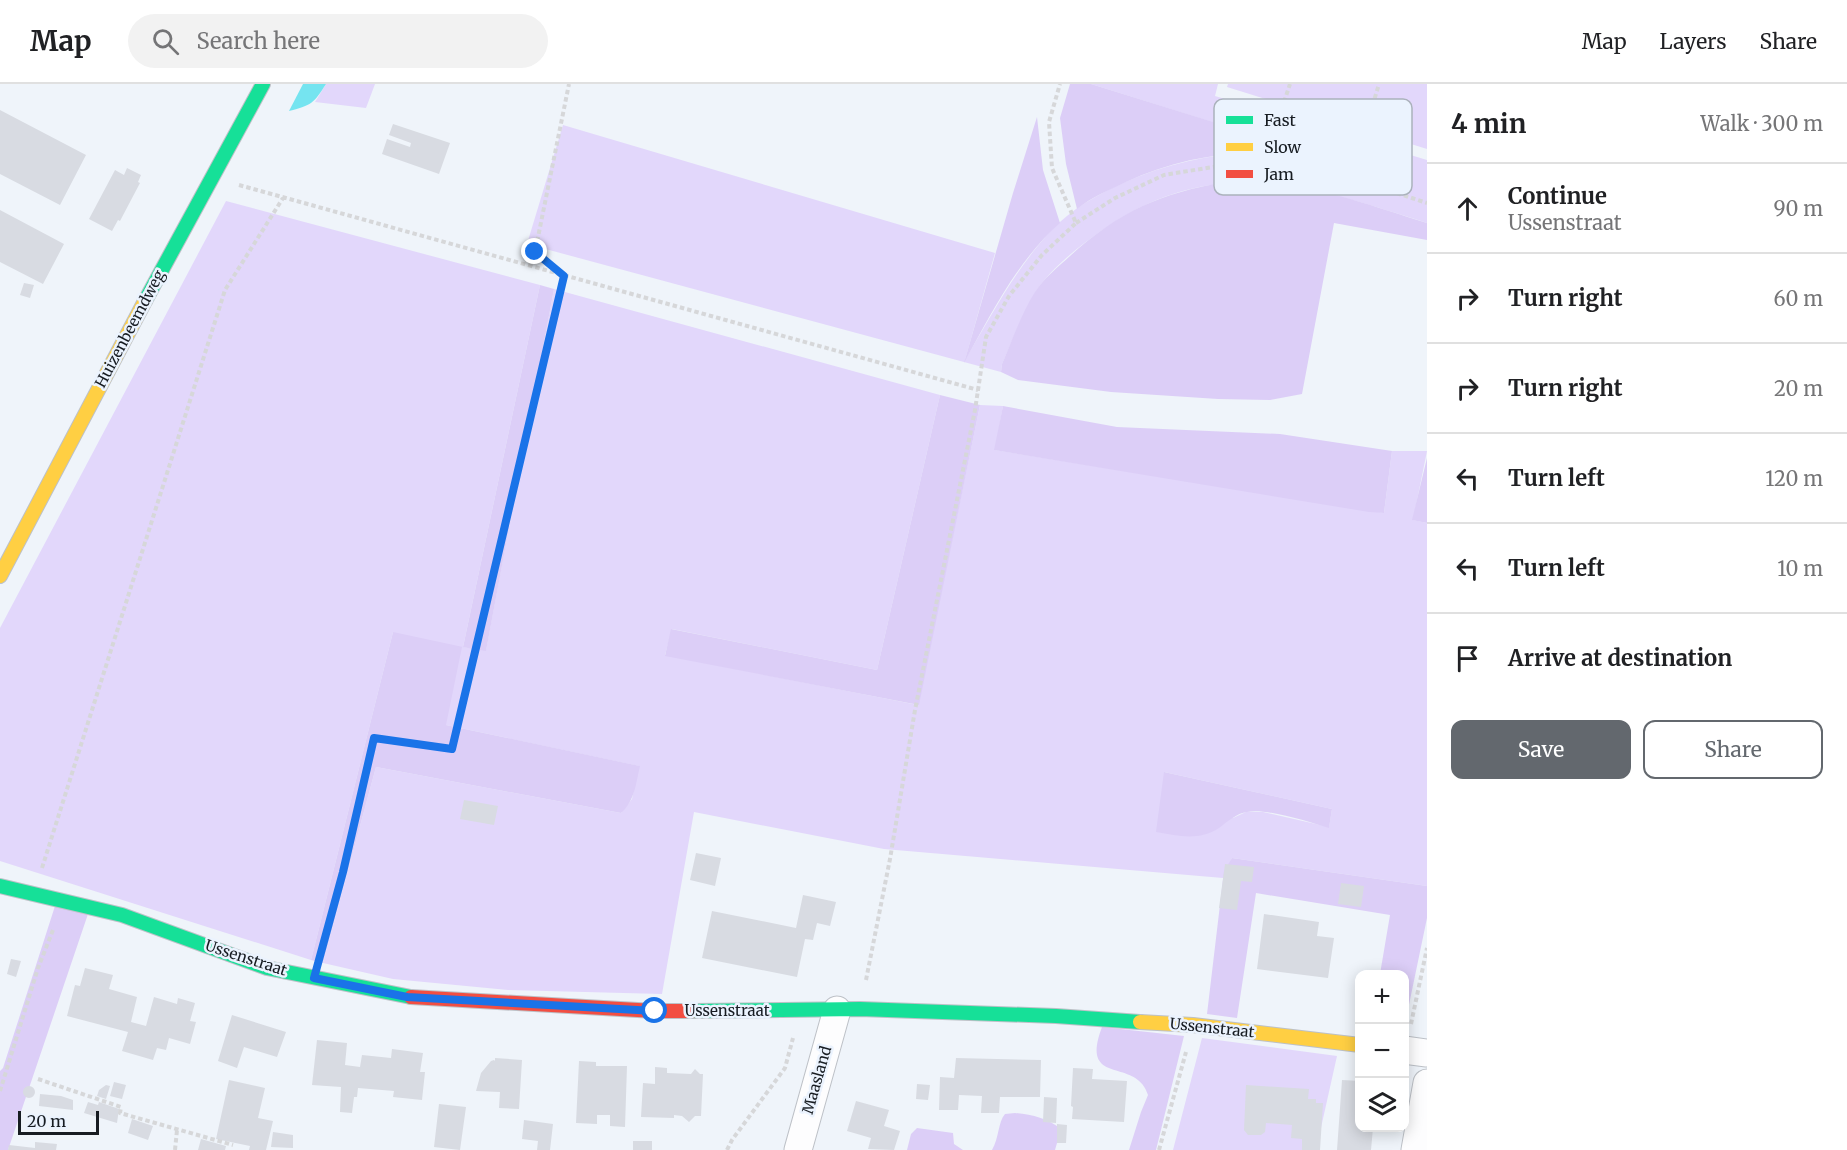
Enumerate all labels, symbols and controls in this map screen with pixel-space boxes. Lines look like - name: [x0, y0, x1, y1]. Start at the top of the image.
- search box: [128, 14, 548, 68]
- text: Map: [30, 23, 92, 59]
- icon: search: [149, 25, 182, 58]
- text: Search here: [197, 27, 320, 55]
- text: Map: [1582, 28, 1627, 55]
- text: Layers: [1660, 28, 1727, 55]
- text: Share: [1760, 28, 1817, 55]
- legend: [1214, 99, 1412, 195]
- text: 4 min: [1451, 107, 1526, 140]
- text: Fast: [1264, 110, 1297, 130]
- text: Walk · 300 m: [1701, 111, 1823, 136]
- text: Slow: [1264, 137, 1302, 157]
- text: Jam: [1263, 164, 1294, 184]
- text: Continue: [1508, 182, 1607, 210]
- icon: ahead: [1451, 192, 1484, 225]
- text: 90 m: [1773, 196, 1823, 221]
- text: Ussenstraat: [1508, 210, 1622, 235]
- route end: [521, 238, 547, 264]
- street label: Huizenbeemdweg: [91, 267, 169, 391]
- icon: right: [1451, 282, 1484, 315]
- text: Turn right: [1508, 284, 1622, 312]
- text: 60 m: [1773, 286, 1823, 311]
- icon: right: [1451, 372, 1484, 405]
- text: Turn right: [1508, 374, 1622, 402]
- text: 20 m: [1774, 376, 1823, 401]
- icon: left: [1451, 462, 1484, 495]
- text: Turn left: [1508, 464, 1605, 492]
- text: 120 m: [1765, 466, 1823, 491]
- icon: left: [1451, 552, 1484, 585]
- text: Turn left: [1508, 554, 1605, 582]
- text: 10 m: [1777, 556, 1823, 581]
- icon: arrive: [1451, 642, 1484, 675]
- text: Arrive at destination: [1508, 644, 1732, 672]
- button: Save: [1451, 720, 1631, 779]
- button: Share: [1643, 720, 1823, 779]
- street label: Ussenstraat: [203, 935, 290, 980]
- map controls: [1355, 970, 1409, 1132]
- button: +: [1355, 970, 1409, 1024]
- route start: [641, 997, 667, 1023]
- street label: Ussenstraat: [684, 1001, 770, 1020]
- street label: Ussenstraat: [1169, 1014, 1256, 1041]
- button: −: [1355, 1024, 1409, 1078]
- street label: Maasland: [798, 1044, 835, 1116]
- button: layers: [1355, 1078, 1409, 1132]
- scale bar: [18, 1108, 99, 1136]
- text: 20 m: [27, 1111, 66, 1131]

